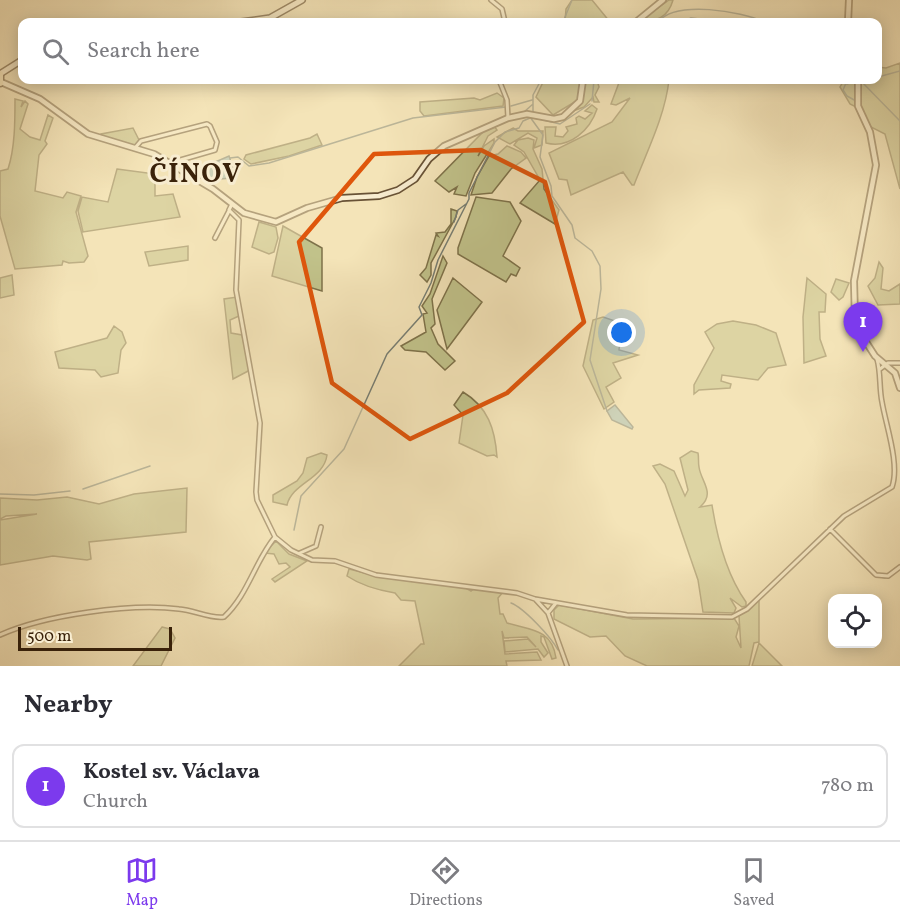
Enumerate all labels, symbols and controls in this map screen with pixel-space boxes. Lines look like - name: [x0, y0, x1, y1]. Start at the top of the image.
- search box: [18, 18, 882, 84]
- icon: search: [39, 35, 72, 68]
- text: Search here: [87, 36, 200, 67]
- district label: ČÍNOV: [149, 156, 243, 194]
- pin: 1: [844, 302, 882, 352]
- your location: [607, 318, 636, 347]
- map controls: [828, 594, 882, 648]
- button: locate: [828, 594, 882, 648]
- scale bar: [18, 624, 172, 652]
- text: 500 m: [27, 626, 71, 648]
- text: Nearby: [24, 687, 113, 723]
- text: Kostel sv. Václava: [83, 757, 260, 788]
- text: 1: [41, 772, 50, 800]
- text: 780 m: [821, 772, 874, 800]
- text: Church: [83, 788, 148, 816]
- tab: Map: [125, 854, 158, 912]
- tab: Directions: [409, 854, 483, 912]
- tab: Saved: [733, 854, 775, 912]

